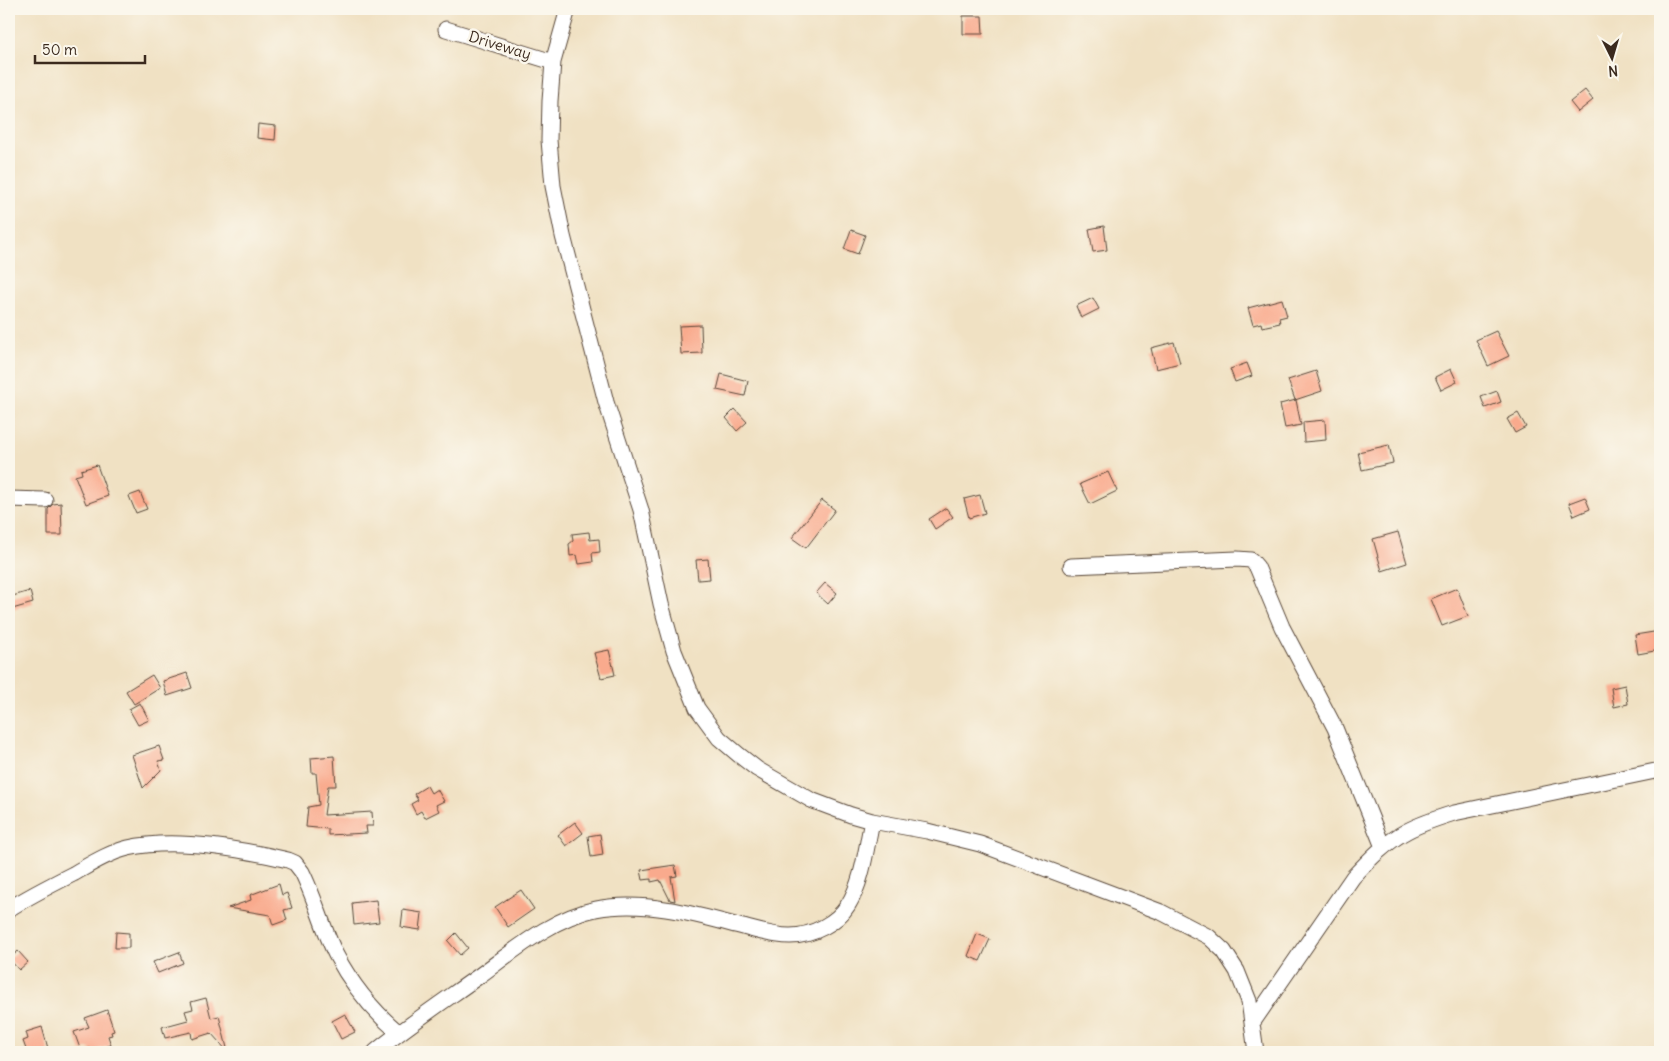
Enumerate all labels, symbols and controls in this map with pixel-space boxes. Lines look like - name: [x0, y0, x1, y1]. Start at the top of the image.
- street label: Driveway: [466, 27, 534, 63]
- scale bar: [35, 32, 145, 64]
- north arrow: [1586, 32, 1636, 82]
- text: 50 m: [42, 40, 77, 59]
- text: N: [1608, 62, 1619, 80]

